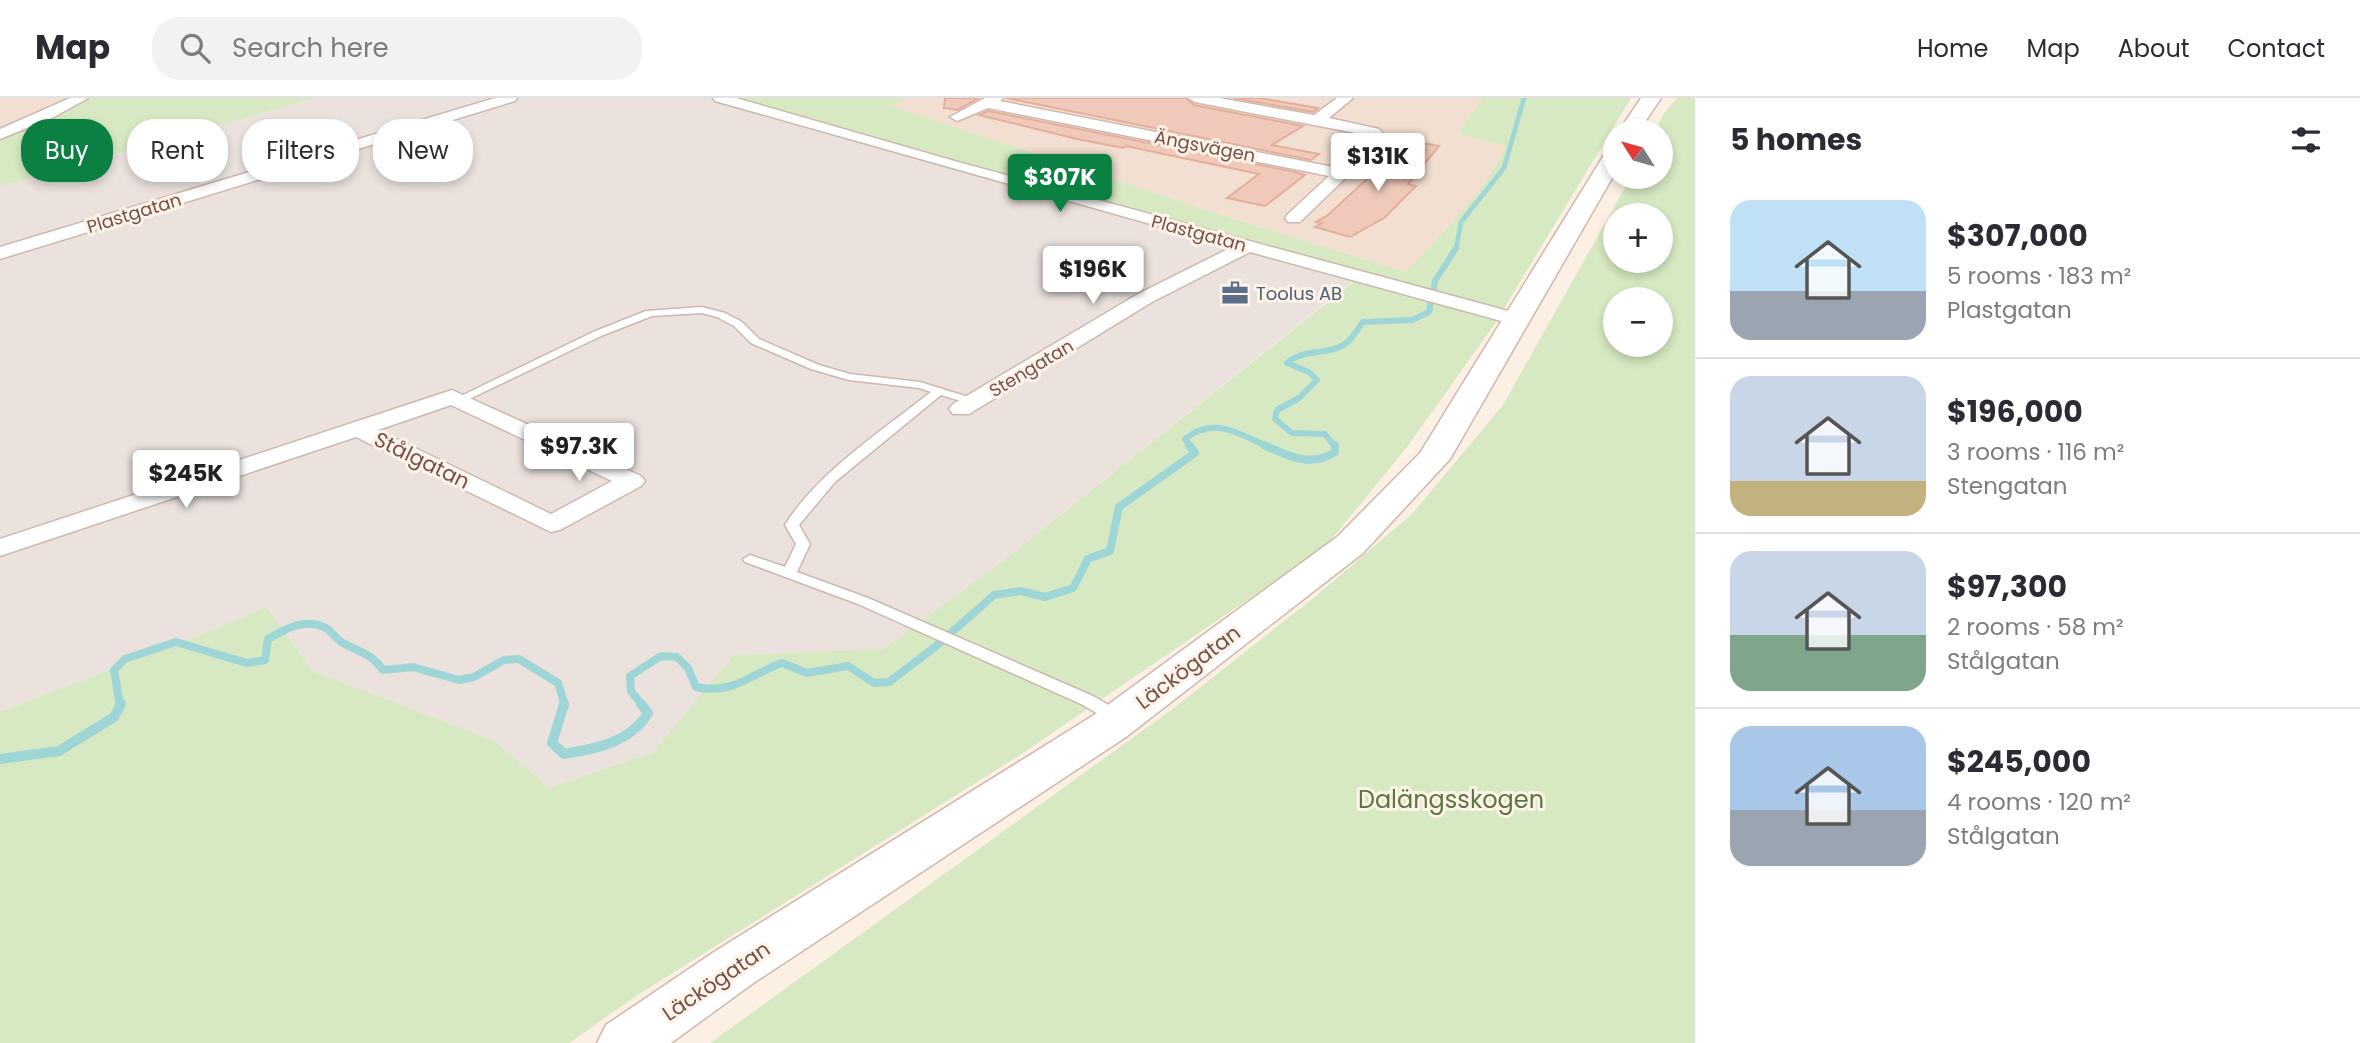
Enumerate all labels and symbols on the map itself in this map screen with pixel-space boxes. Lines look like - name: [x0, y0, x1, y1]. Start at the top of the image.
- north arrow: [1603, 119, 1673, 189]
- street label: Ängsvägen: [1152, 124, 1258, 168]
- pin: $131K: [1329, 134, 1427, 193]
- pin: $307K: [1011, 155, 1109, 214]
- street label: Plastgatan: [84, 187, 184, 239]
- street label: Plastgatan: [1149, 208, 1249, 258]
- pin: $196K: [1044, 246, 1142, 306]
- office icon: Toolus AB: [1220, 278, 1250, 308]
- place label: Toolus AB: [1256, 281, 1342, 306]
- street label: Stengatan: [984, 333, 1078, 403]
- street label: Stålgatan: [369, 424, 475, 496]
- pin: $97.3K: [522, 424, 636, 483]
- pin: $245K: [137, 450, 235, 510]
- street label: Läckögatan: [1130, 618, 1246, 716]
- park label: Dalängsskogen: [1358, 783, 1544, 816]
- street label: Läckögatan: [657, 934, 775, 1028]

